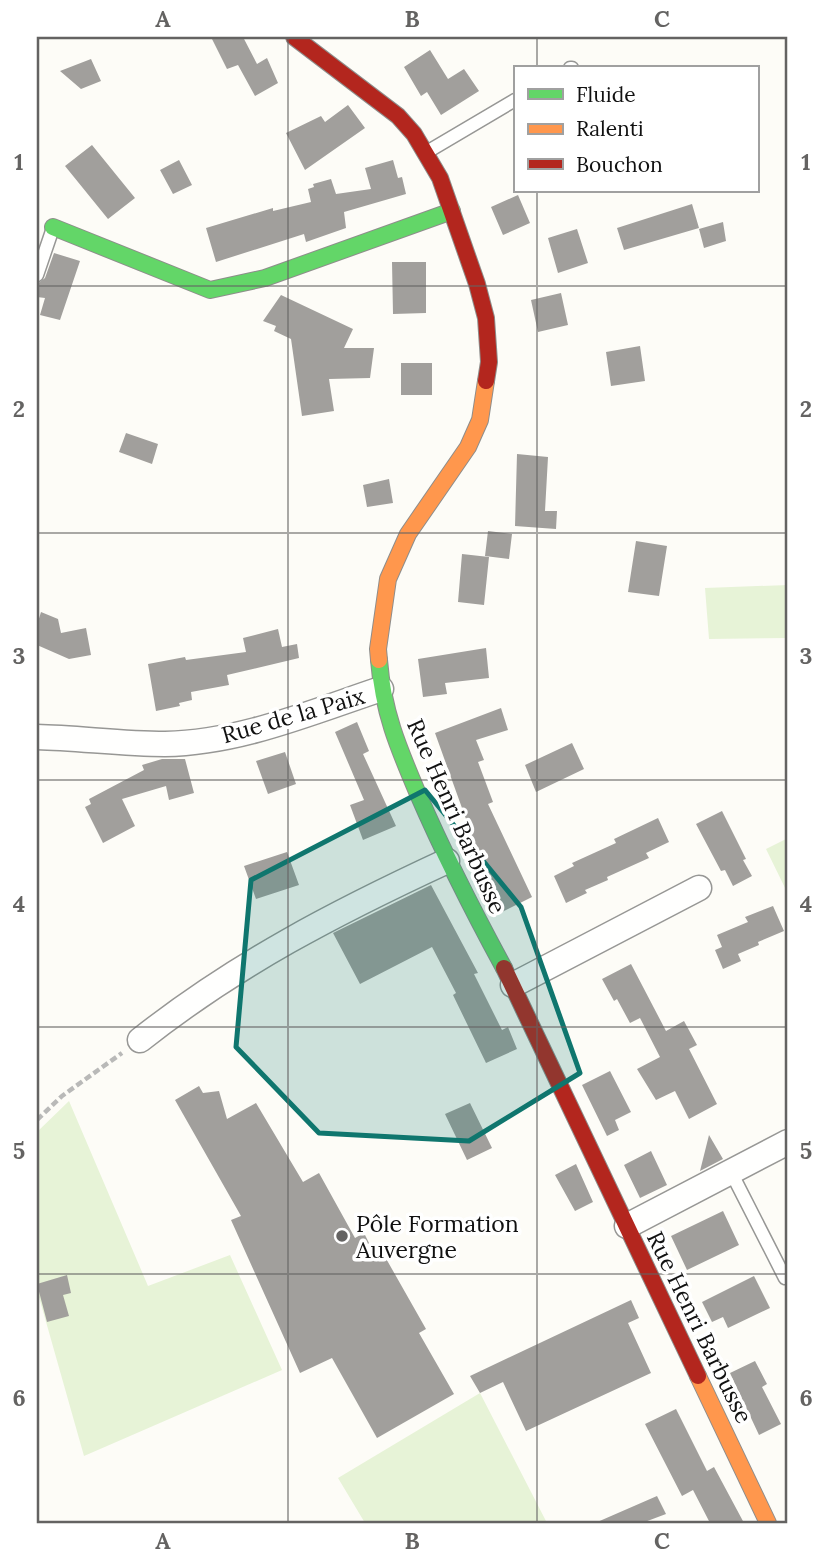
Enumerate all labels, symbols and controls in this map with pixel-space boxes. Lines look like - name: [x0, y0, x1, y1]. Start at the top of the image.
- text: A: [155, 4, 171, 33]
- text: B: [404, 4, 420, 33]
- text: C: [654, 4, 670, 33]
- legend: [514, 66, 758, 192]
- text: Fluide: [576, 81, 636, 108]
- text: Ralenti: [576, 115, 644, 142]
- text: 1: [14, 147, 24, 176]
- text: 1: [801, 147, 811, 176]
- text: Bouchon: [576, 151, 663, 178]
- text: 2: [13, 394, 25, 423]
- text: 2: [800, 394, 812, 423]
- text: 3: [13, 641, 25, 670]
- text: 3: [800, 641, 812, 670]
- street label: Rue de la Paix: [218, 681, 368, 749]
- street label: Rue Henri Barbusse: [401, 714, 513, 918]
- text: 4: [13, 889, 25, 918]
- text: 4: [800, 889, 812, 918]
- text: 5: [13, 1136, 25, 1165]
- text: 5: [800, 1136, 812, 1165]
- place label: Pôle Formation Auvergne: [355, 1209, 519, 1264]
- street label: Rue Henri Barbusse: [641, 1226, 759, 1428]
- marker: Pôle Formation Auvergne: [334, 1228, 350, 1244]
- text: 6: [12, 1383, 26, 1412]
- text: 6: [799, 1383, 813, 1412]
- text: A: [155, 1526, 171, 1555]
- text: B: [404, 1526, 420, 1555]
- text: C: [654, 1526, 670, 1555]

